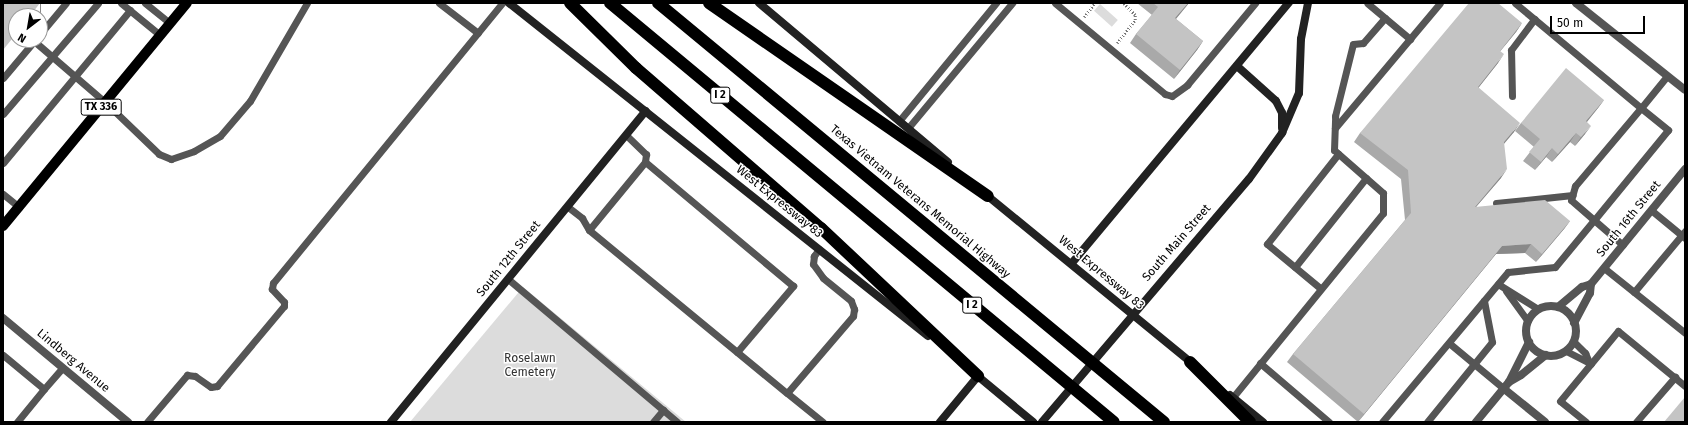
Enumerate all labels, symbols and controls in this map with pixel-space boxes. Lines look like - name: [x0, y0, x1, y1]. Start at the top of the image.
- north arrow: [8, 8, 48, 48]
- scale bar: [1552, 8, 1647, 34]
- text: 50 m: [1557, 16, 1583, 30]
- text: N: [16, 30, 29, 45]
- road number: I 2: [710, 86, 730, 104]
- road number: TX 336: [80, 98, 122, 116]
- street label: Texas Vietnam Veterans Memorial Highway: [827, 122, 1013, 282]
- street label: West Expressway 83: [733, 163, 825, 241]
- street label: South 16th Street: [1594, 178, 1664, 260]
- street label: South Main Street: [1140, 202, 1214, 284]
- street label: South 12th Street: [474, 218, 544, 300]
- street label: West Expressway 83: [1055, 233, 1147, 313]
- road number: I 2: [962, 296, 982, 314]
- street label: Lindberg Avenue: [34, 326, 112, 396]
- park label: Roselawn Cemetery: [504, 352, 556, 380]

